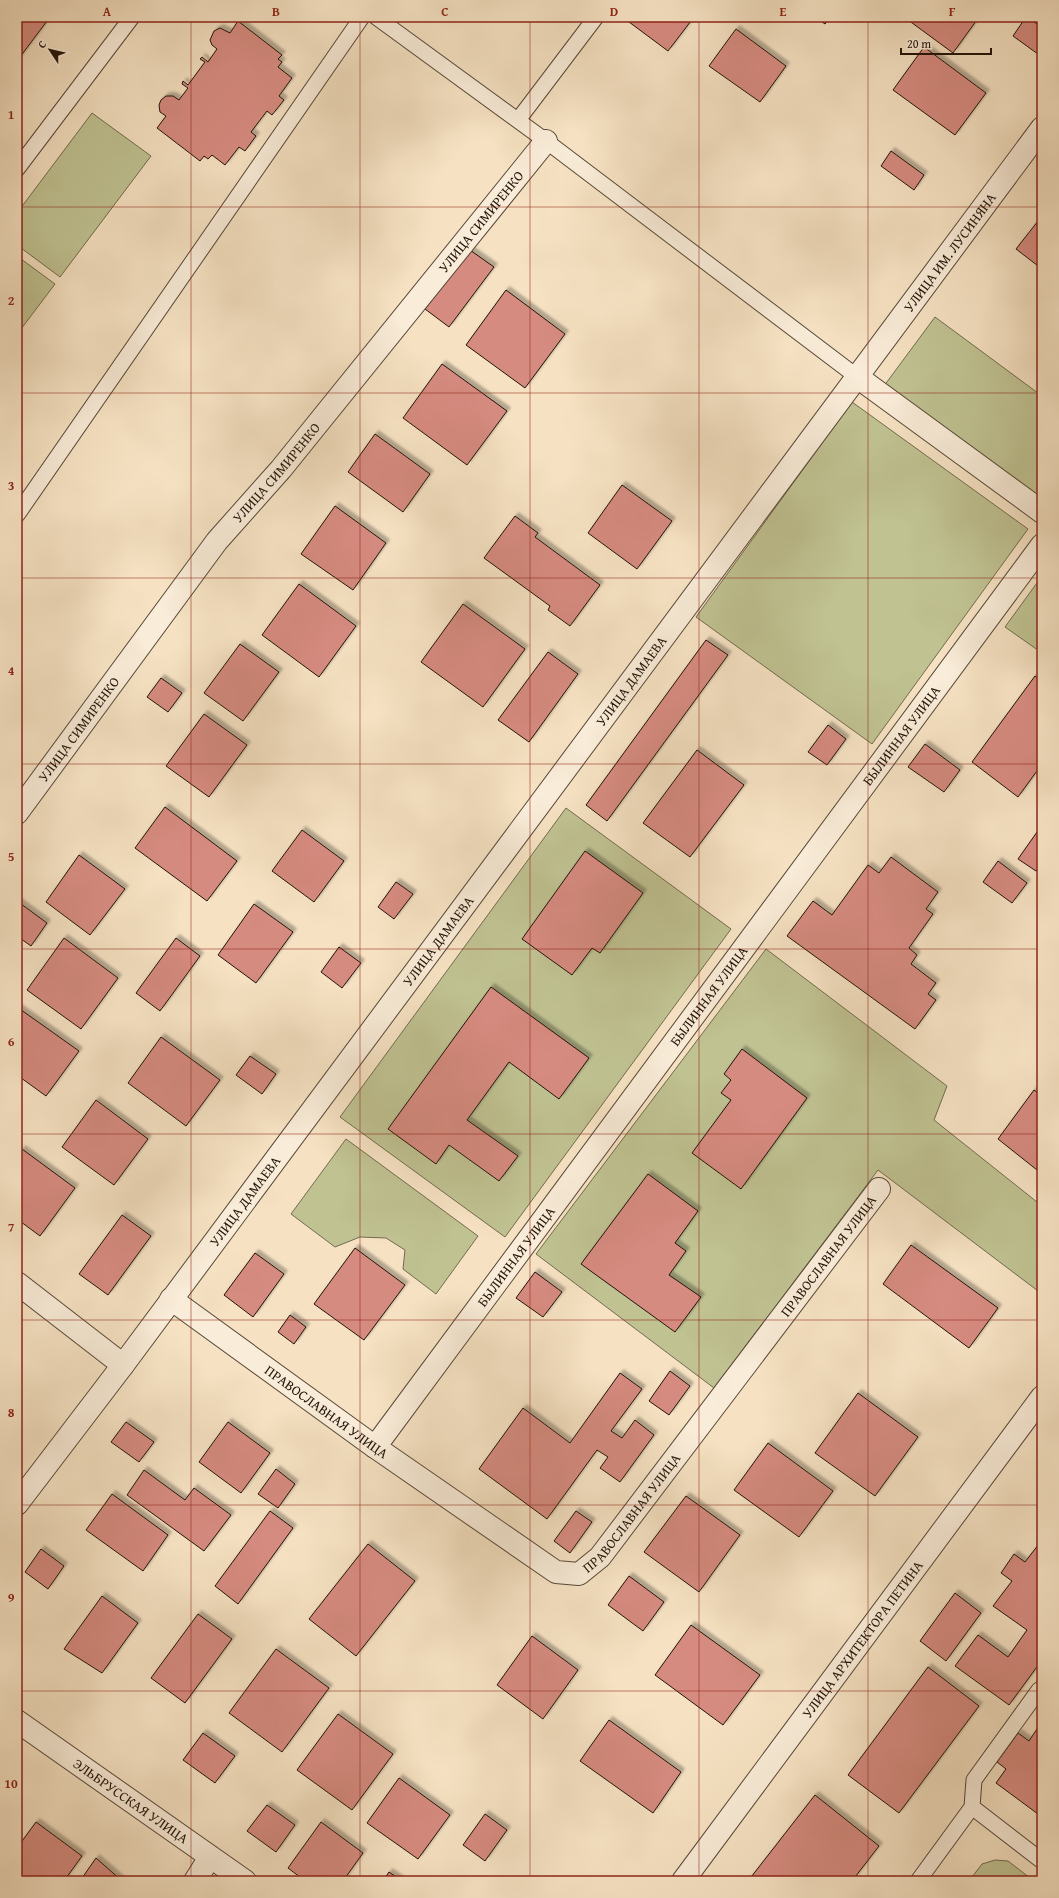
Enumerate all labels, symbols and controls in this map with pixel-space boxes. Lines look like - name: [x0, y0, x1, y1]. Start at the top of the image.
- text: A: [103, 2, 112, 21]
- text: B: [272, 2, 280, 21]
- text: C: [441, 2, 449, 21]
- text: D: [610, 2, 618, 21]
- text: E: [780, 2, 787, 21]
- text: F: [949, 2, 956, 21]
- north arrow: [30, 30, 70, 70]
- scale bar: [901, 30, 991, 56]
- text: 20 m: [907, 35, 931, 52]
- text: С: [33, 37, 50, 51]
- text: 1: [8, 105, 14, 124]
- street label: УЛИЦА СИМИРЕНКО: [434, 166, 528, 277]
- street label: УЛИЦА ИМ. ЛУСИНЯНА: [899, 188, 1001, 316]
- text: 2: [8, 291, 15, 310]
- street label: УЛИЦА СИМИРЕНКО: [228, 418, 325, 527]
- text: 3: [8, 476, 14, 495]
- street label: УЛИЦА ДАМАЕВА: [591, 631, 672, 730]
- text: 4: [8, 661, 15, 680]
- street label: УЛИЦА СИМИРЕНКО: [33, 673, 124, 786]
- street label: БЫЛИННАЯ УЛИЦА: [858, 681, 945, 790]
- text: 5: [8, 847, 15, 866]
- street label: УЛИЦА ДАМАЕВА: [398, 891, 479, 990]
- street label: БЫЛИННАЯ УЛИЦА: [665, 941, 753, 1050]
- text: 6: [8, 1032, 15, 1051]
- street label: УЛИЦА ДАМАЕВА: [205, 1151, 285, 1250]
- street label: ПРАВОСЛАВНАЯ УЛИЦА: [776, 1190, 881, 1321]
- street label: БЫЛИННАЯ УЛИЦА: [472, 1202, 560, 1311]
- text: 7: [8, 1218, 15, 1237]
- street label: ПРАВОСЛАВНАЯ УЛИЦА: [261, 1360, 393, 1463]
- text: 8: [8, 1403, 15, 1422]
- street label: ПРАВОСЛАВНАЯ УЛИЦА: [578, 1449, 686, 1577]
- street label: УЛИЦА АРХИТЕКТОРА ПЕТИНА: [797, 1556, 928, 1722]
- text: 9: [8, 1588, 15, 1607]
- street label: ЭЛЬБРУССКАЯ УЛИЦА: [69, 1753, 193, 1849]
- text: 10: [4, 1774, 18, 1793]

